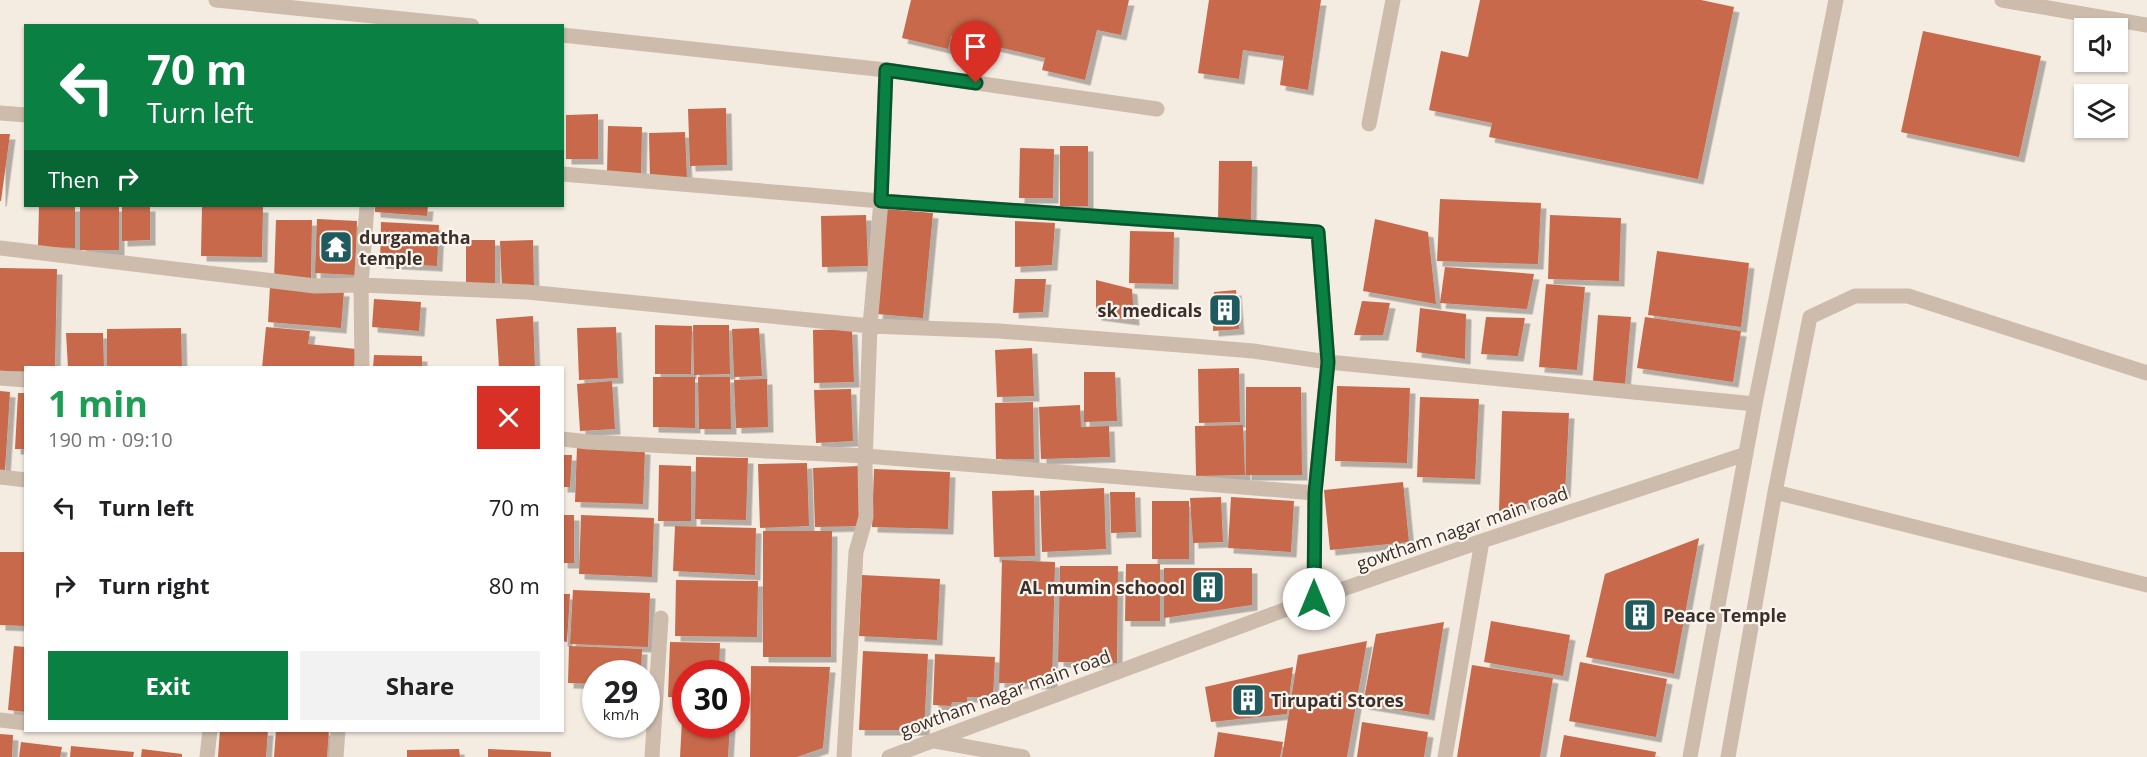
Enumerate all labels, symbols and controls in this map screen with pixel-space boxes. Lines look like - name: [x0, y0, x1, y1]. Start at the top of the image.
- map controls: [2074, 18, 2128, 138]
- button: sound: [2074, 18, 2128, 72]
- pin: [950, 21, 1001, 83]
- icon: arrive: [959, 30, 992, 63]
- text: 70 m: [147, 40, 247, 97]
- icon: left: [48, 48, 126, 126]
- button: layers: [2074, 84, 2128, 138]
- text: Turn left: [147, 94, 254, 131]
- icon: right: [111, 162, 144, 195]
- text: Then: [48, 164, 99, 194]
- place label: durgamatha temple: [359, 225, 471, 270]
- temple icon: durgamatha temple: [318, 229, 354, 265]
- building icon: sk medicals: [1207, 292, 1243, 328]
- place label: sk medicals: [1097, 298, 1202, 322]
- text: 1 min: [48, 379, 148, 428]
- button: close: [477, 386, 540, 449]
- text: 190 m · 09:10: [48, 426, 173, 453]
- street label: gowtham nagar main road: [1353, 480, 1571, 576]
- icon: left: [48, 491, 81, 524]
- text: Turn left: [99, 492, 194, 522]
- text: 70 m: [489, 492, 540, 522]
- position arrow: [1282, 567, 1346, 631]
- icon: right: [48, 569, 81, 602]
- building icon: AL mumin schoool: [1190, 569, 1226, 605]
- text: Turn right: [99, 570, 210, 600]
- text: 80 m: [489, 570, 540, 600]
- place label: AL mumin schoool: [1020, 575, 1185, 599]
- building icon: Peace Temple: [1622, 597, 1658, 633]
- place label: Peace Temple: [1663, 603, 1787, 627]
- street label: gowtham nagar main road: [896, 644, 1114, 742]
- button: Exit: [48, 651, 288, 720]
- button: Share: [300, 651, 540, 720]
- speed limit sign: 30: [672, 660, 750, 738]
- text: 29: [604, 671, 638, 712]
- building icon: Tirupati Stores: [1230, 682, 1266, 718]
- place label: Tirupati Stores: [1271, 688, 1404, 712]
- text: km/h: [603, 704, 639, 724]

